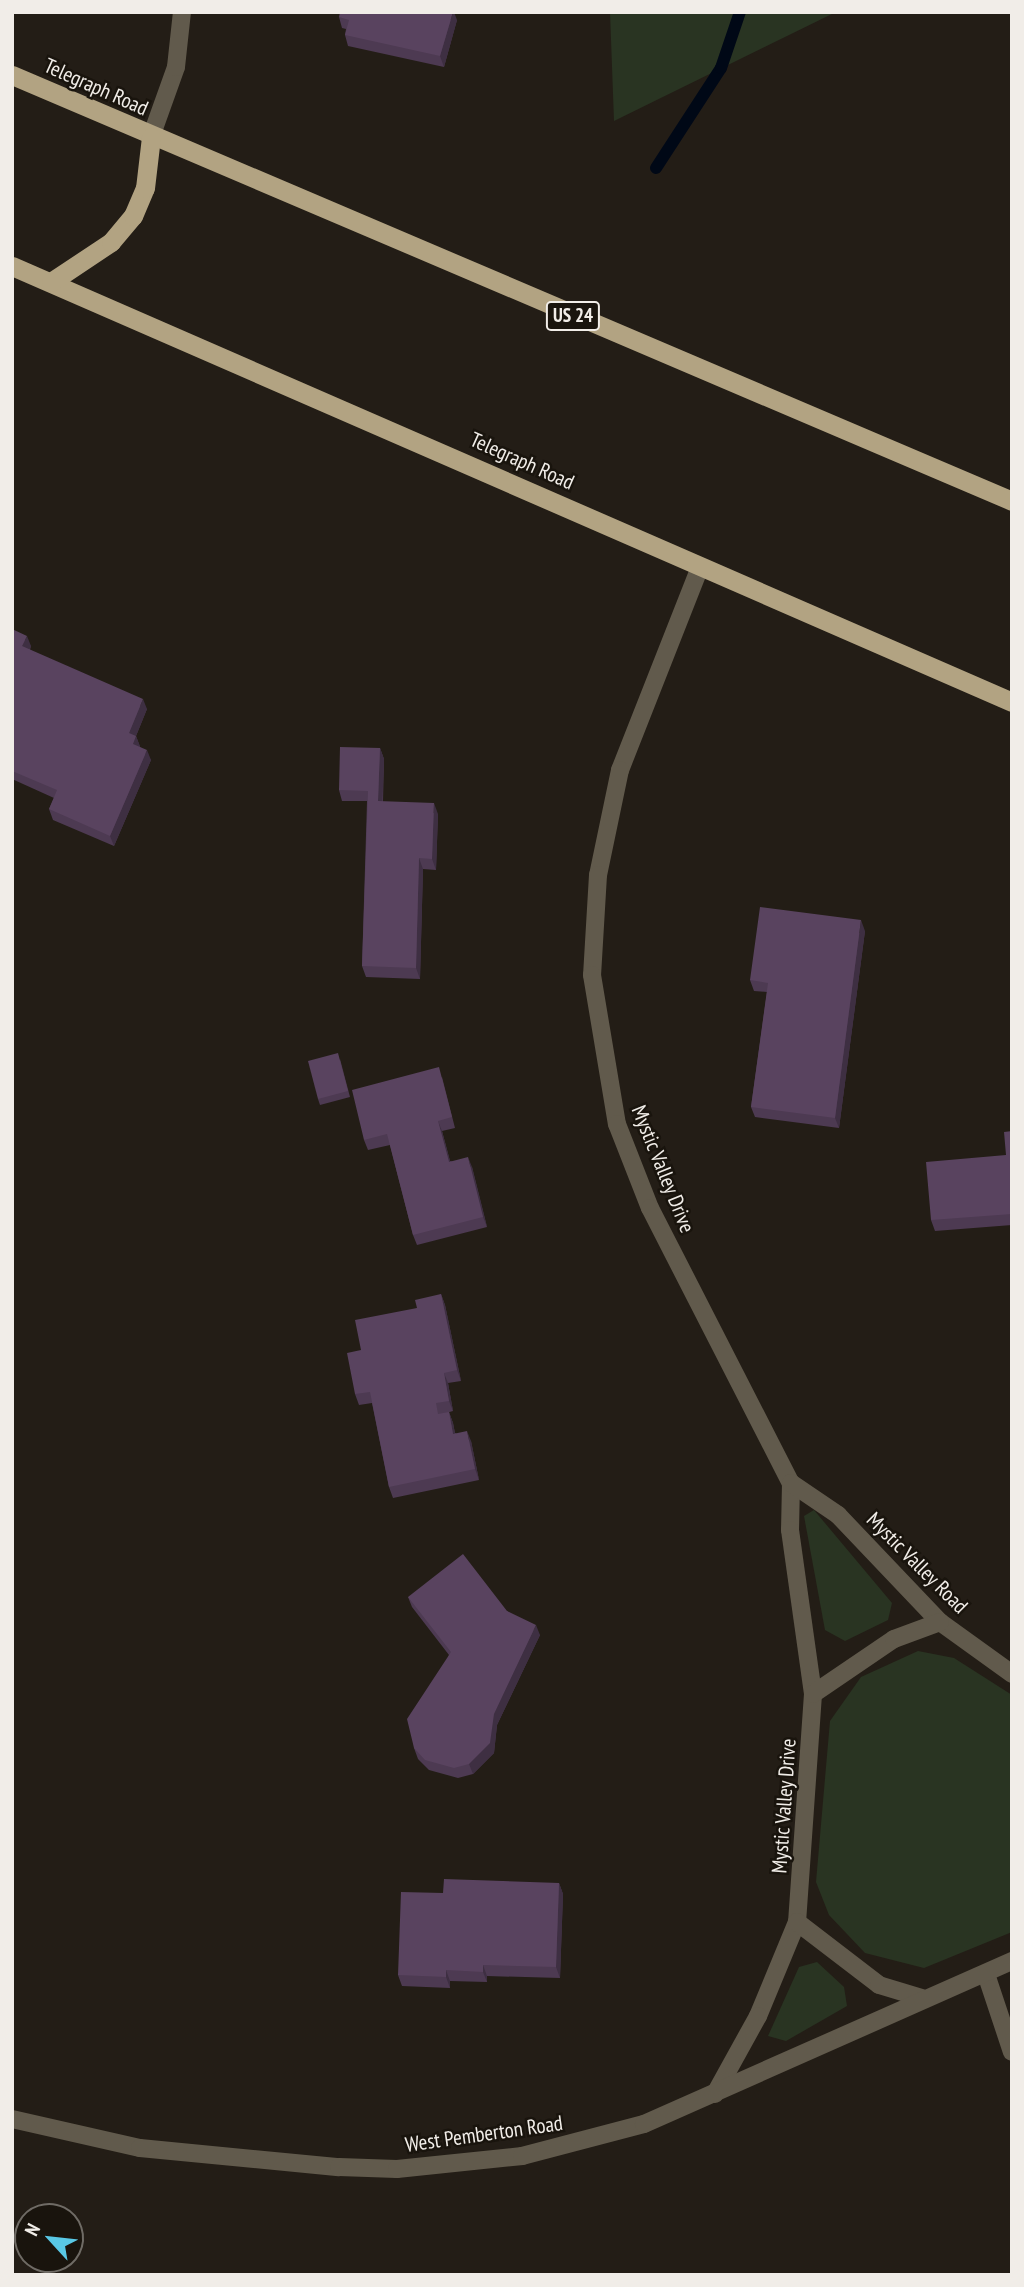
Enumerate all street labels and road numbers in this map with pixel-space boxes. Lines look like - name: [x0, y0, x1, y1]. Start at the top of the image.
- street label: Telegraph Road: [40, 53, 152, 121]
- road number: US 24: [545, 300, 601, 332]
- street label: Telegraph Road: [466, 427, 578, 495]
- street label: Mystic Valley Drive: [626, 1101, 700, 1237]
- street label: Mystic Valley Road: [861, 1507, 973, 1619]
- street label: Mystic Valley Drive: [767, 1737, 801, 1875]
- street label: West Pemberton Road: [404, 2110, 564, 2158]

